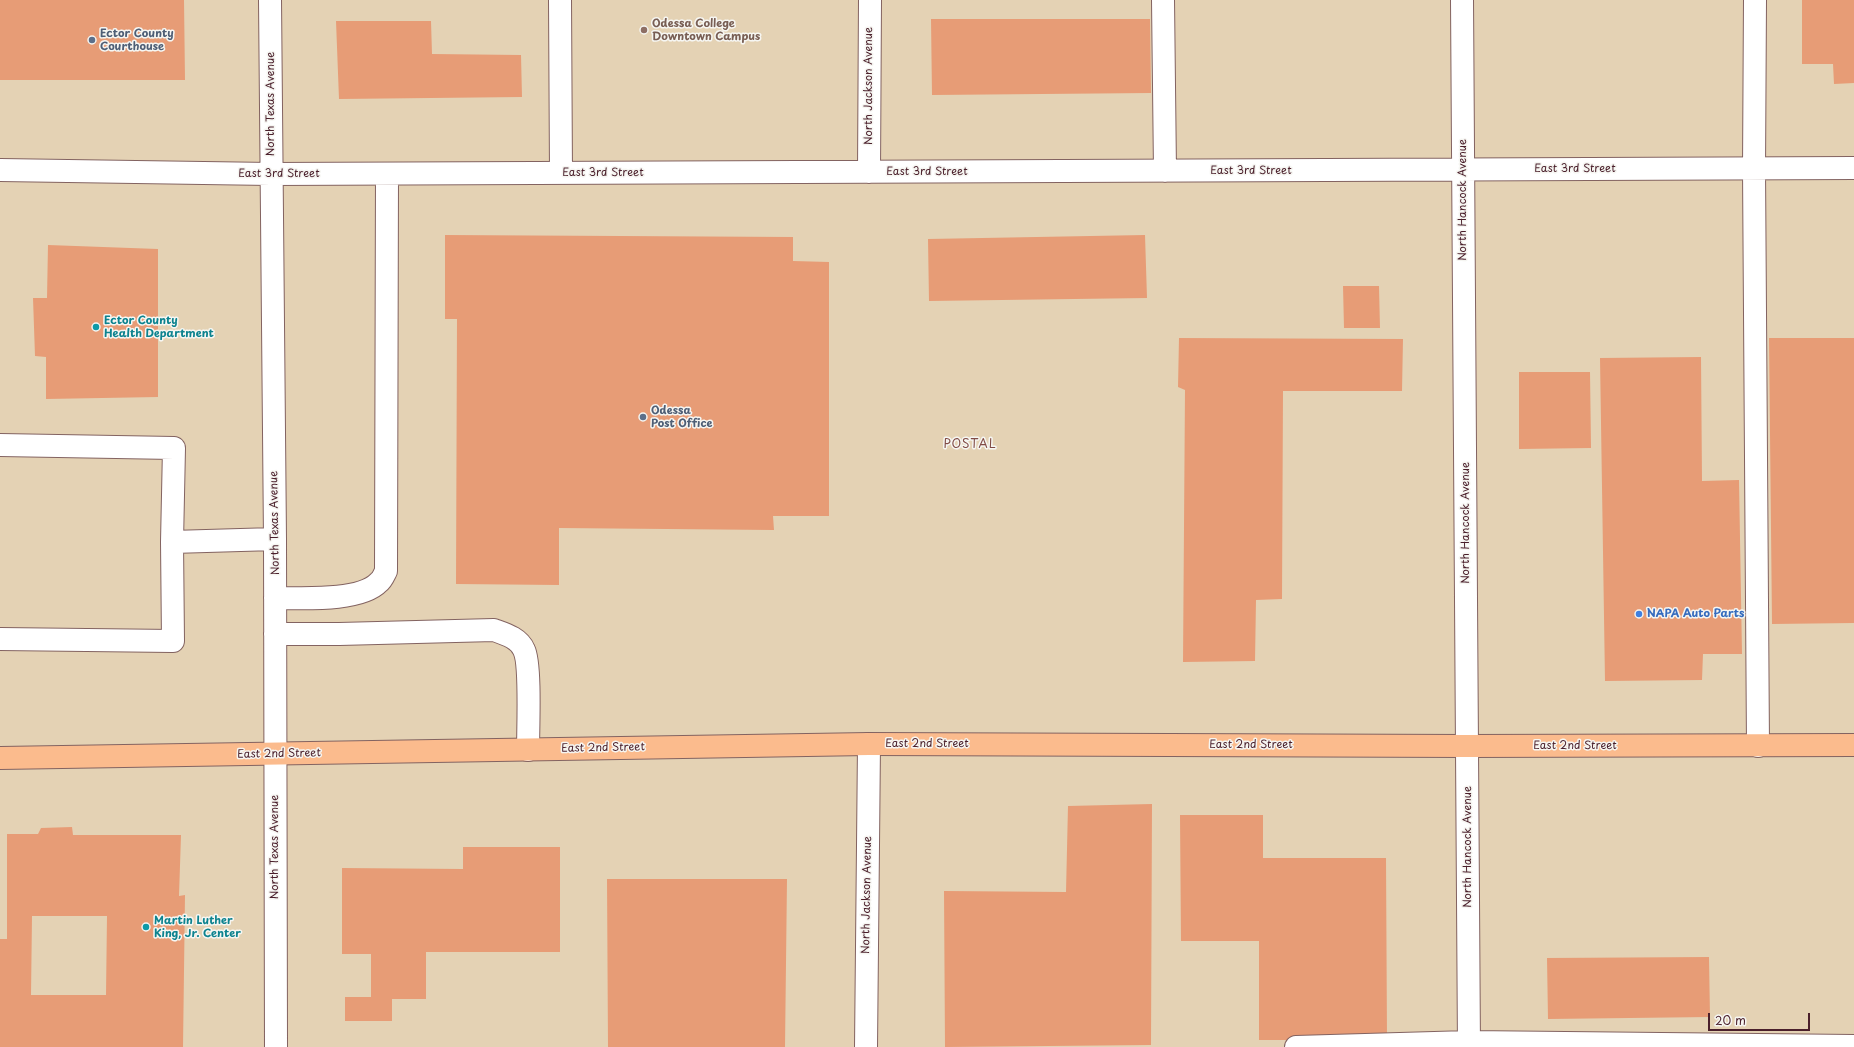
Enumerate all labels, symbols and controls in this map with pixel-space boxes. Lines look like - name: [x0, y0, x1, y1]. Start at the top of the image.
- place label: Odessa College Downtown Campus: [652, 17, 760, 43]
- marker: Odessa College Downtown Campus: [639, 25, 649, 35]
- place label: Ector County Courthouse: [100, 27, 174, 53]
- street label: North Jackson Avenue: [862, 27, 876, 145]
- marker: Ector County Courthouse: [87, 35, 97, 45]
- street label: North Texas Avenue: [264, 52, 278, 156]
- street label: North Hancock Avenue: [1456, 139, 1470, 261]
- street label: East 3rd Street: [1534, 162, 1616, 176]
- street label: East 3rd Street: [1210, 164, 1292, 178]
- street label: East 3rd Street: [886, 165, 968, 179]
- street label: East 3rd Street: [562, 166, 644, 180]
- street label: East 3rd Street: [238, 167, 320, 181]
- place label: Ector County Health Department: [104, 314, 214, 340]
- marker: Ector County Health Department: [91, 322, 101, 332]
- place label: Odessa Post Office: [651, 404, 713, 430]
- marker: Odessa Post Office: [638, 412, 648, 422]
- district label: POSTAL: [944, 438, 996, 452]
- street label: North Hancock Avenue: [1459, 462, 1473, 584]
- street label: North Texas Avenue: [267, 471, 283, 575]
- place label: NAPA Auto Parts: [1647, 607, 1744, 621]
- marker: NAPA Auto Parts: [1634, 609, 1644, 619]
- street label: East 2nd Street: [885, 737, 969, 751]
- street label: East 2nd Street: [1209, 738, 1293, 752]
- street label: East 2nd Street: [1533, 739, 1617, 753]
- street label: East 2nd Street: [561, 741, 645, 755]
- street label: East 2nd Street: [237, 747, 321, 761]
- street label: North Hancock Avenue: [1461, 786, 1475, 908]
- street label: North Texas Avenue: [268, 795, 282, 899]
- street label: North Jackson Avenue: [859, 836, 875, 954]
- place label: Martin Luther King, Jr. Center: [154, 914, 241, 940]
- marker: Martin Luther King, Jr. Center: [141, 922, 151, 932]
- scale bar: [1710, 1005, 1812, 1031]
- text: 20 m: [1715, 1011, 1746, 1029]

